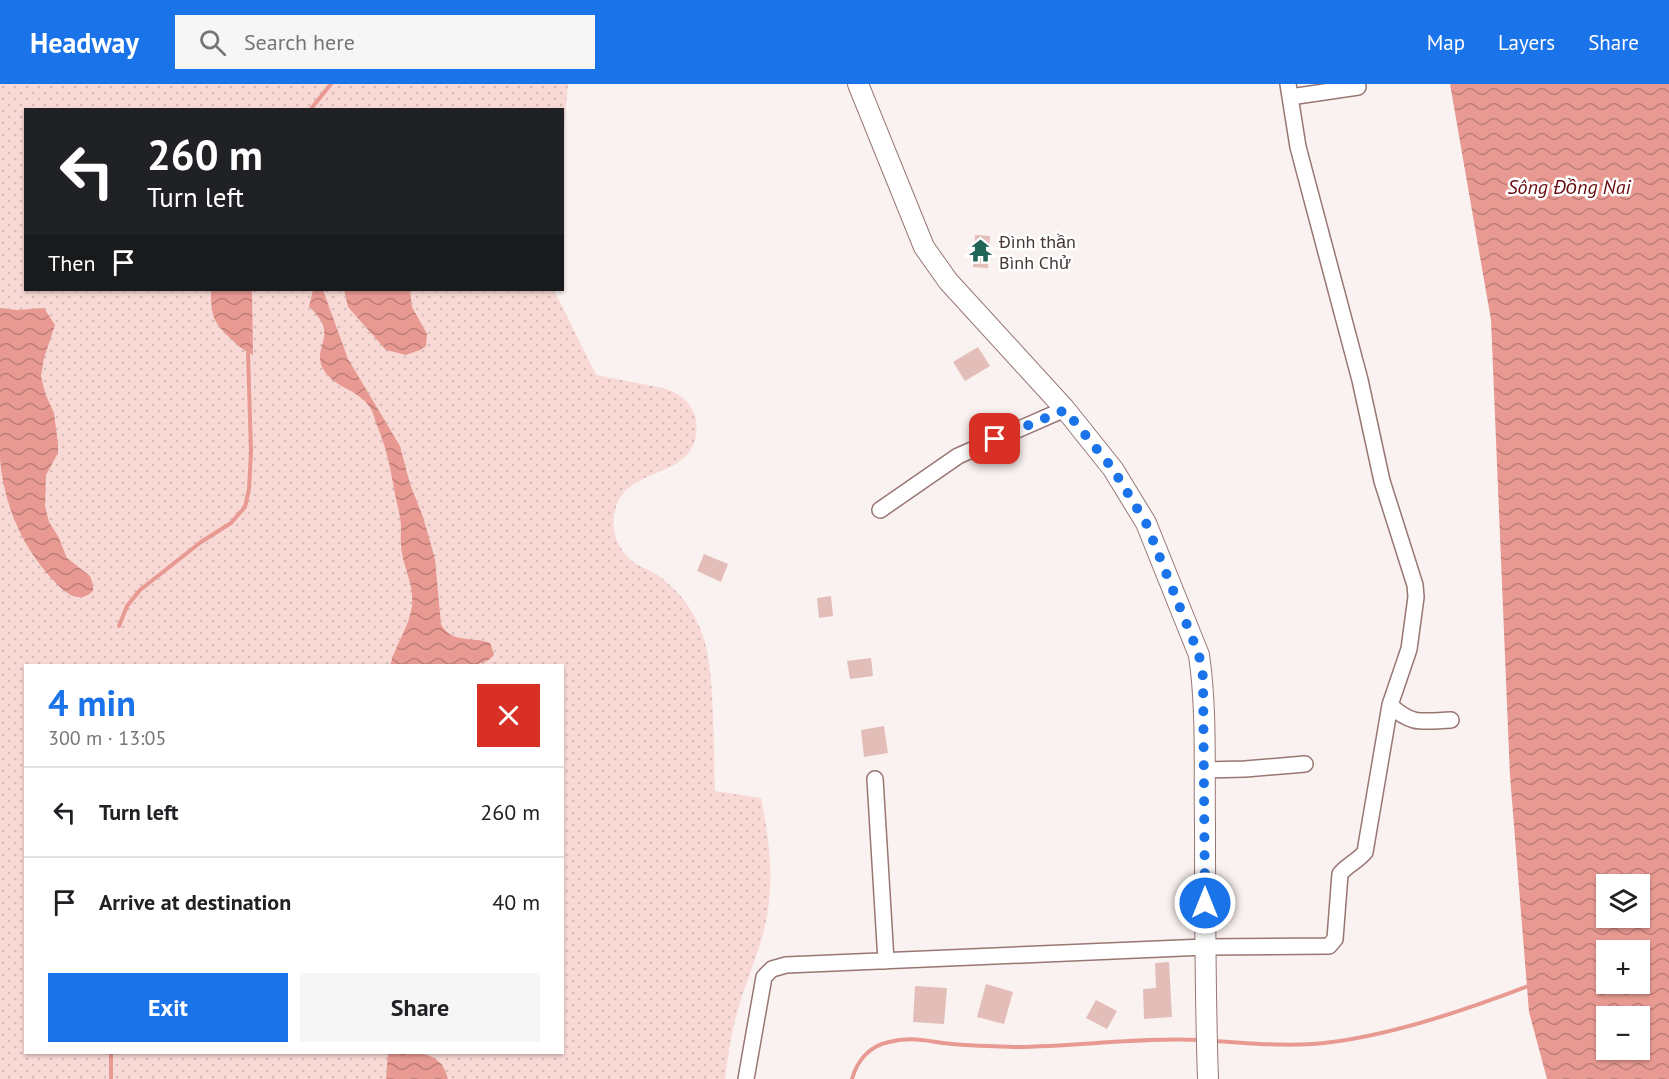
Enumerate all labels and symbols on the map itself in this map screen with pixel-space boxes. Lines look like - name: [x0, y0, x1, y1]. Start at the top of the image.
- water label: Sông Đồng Nai: [1507, 174, 1631, 200]
- place label: Đình thần Bình Chử: [998, 230, 1076, 274]
- temple icon: Đình thần Bình Chử: [968, 238, 994, 264]
- pin: [969, 413, 1020, 464]
- position arrow: [1173, 871, 1237, 935]

